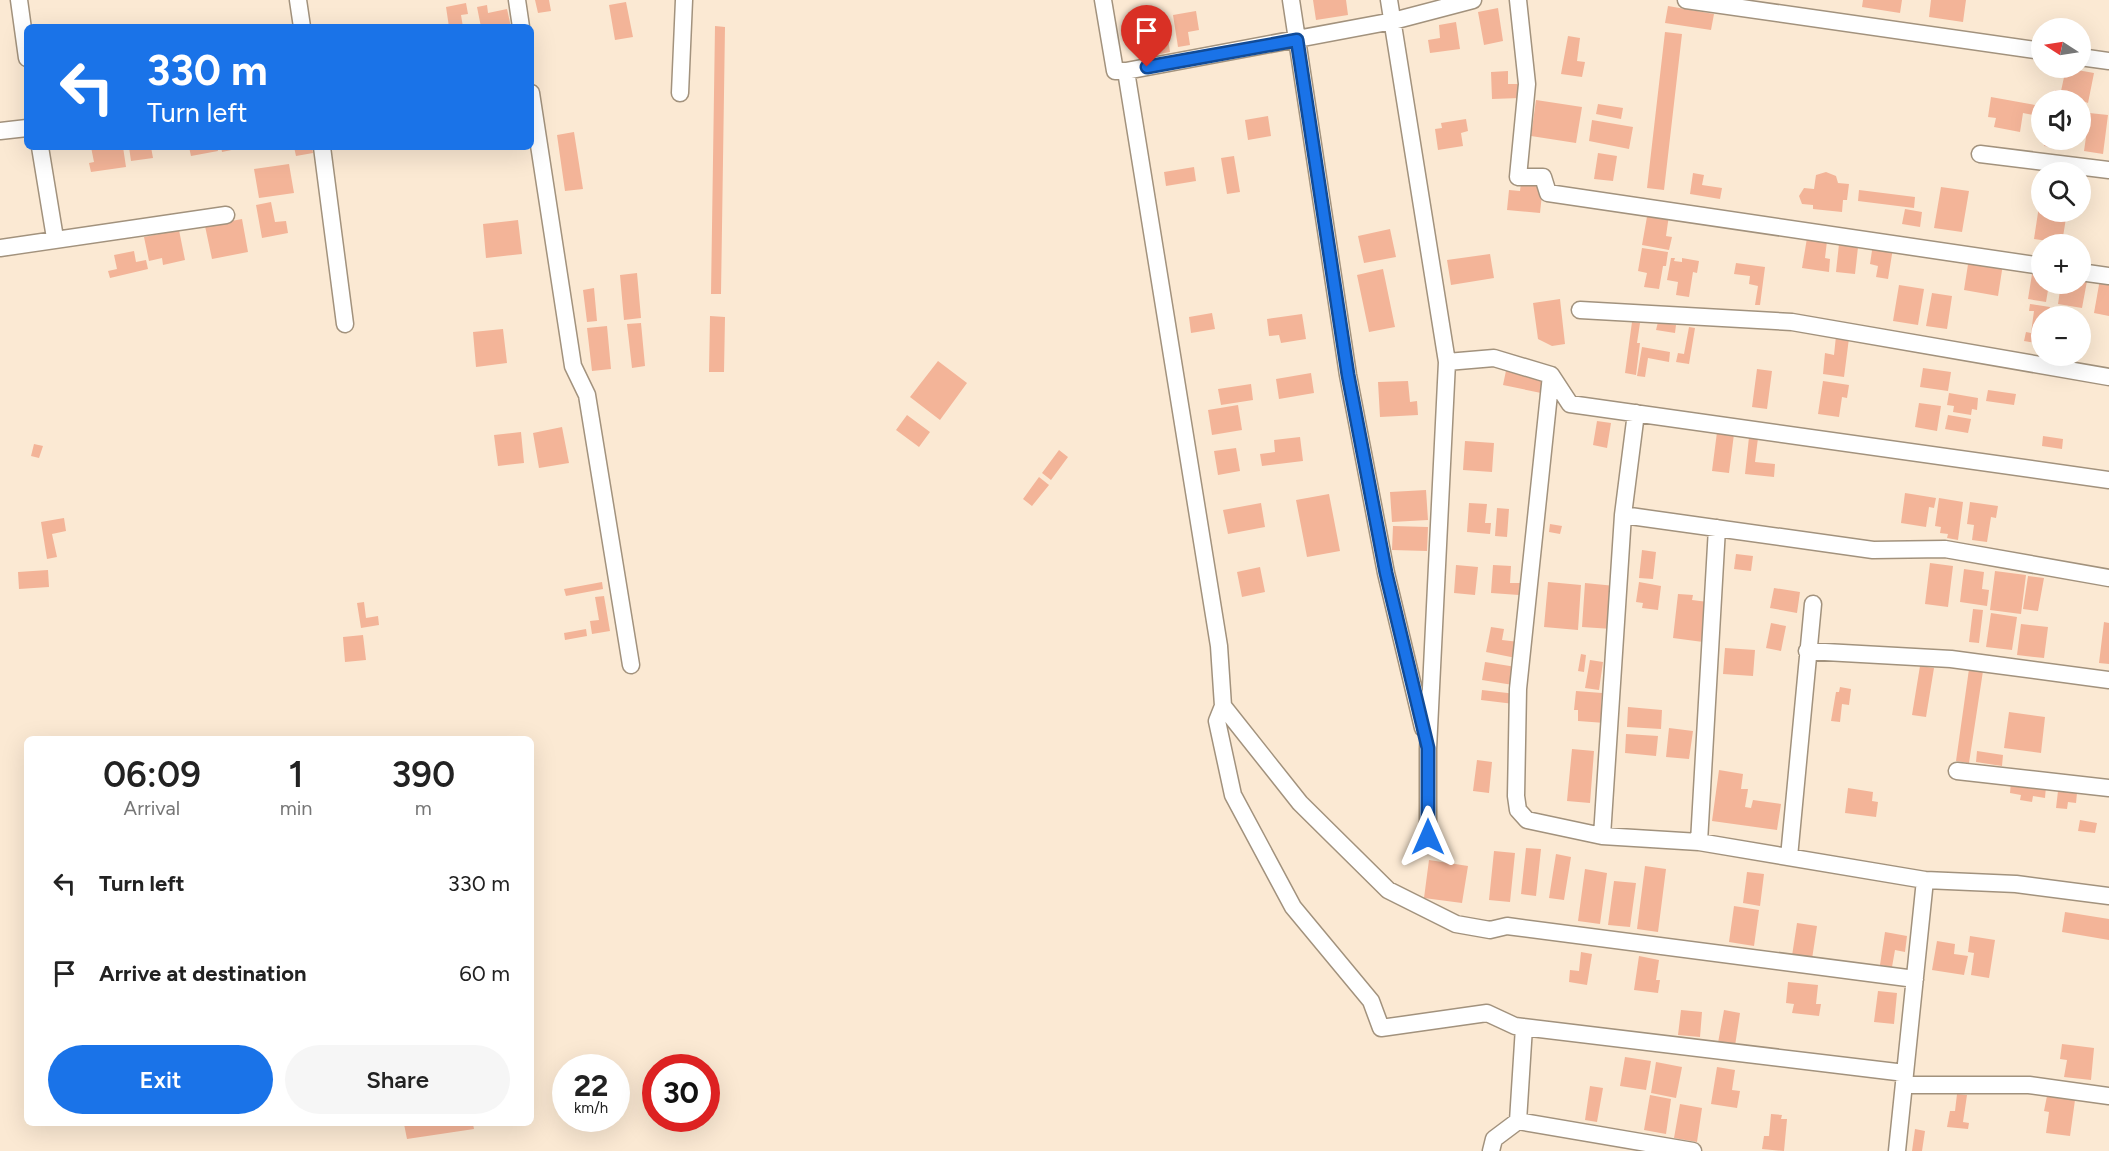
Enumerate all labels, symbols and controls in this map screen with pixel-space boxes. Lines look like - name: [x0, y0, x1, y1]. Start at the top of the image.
- pin: [1121, 5, 1172, 67]
- icon: arrive: [1130, 14, 1163, 47]
- north arrow: [2031, 18, 2091, 78]
- map controls: [2031, 18, 2091, 366]
- text: 330 m: [147, 45, 268, 96]
- icon: left: [48, 48, 126, 126]
- button: sound: [2031, 90, 2091, 150]
- text: Turn left: [147, 96, 247, 129]
- button: search: [2031, 162, 2091, 222]
- button: +: [2031, 234, 2091, 294]
- button: −: [2031, 306, 2091, 366]
- text: 06:09: [103, 753, 201, 796]
- text: 1: [289, 753, 304, 796]
- text: 390: [391, 753, 455, 796]
- text: Arrival: [124, 796, 180, 820]
- text: min: [280, 796, 313, 820]
- text: m: [415, 796, 432, 820]
- position arrow: [1396, 805, 1460, 869]
- icon: left: [48, 867, 81, 900]
- text: Turn left: [99, 870, 185, 897]
- text: 330 m: [448, 870, 510, 897]
- icon: arrive: [48, 957, 81, 990]
- text: Arrive at destination: [99, 960, 307, 987]
- text: 60 m: [459, 960, 510, 987]
- button: Exit: [48, 1045, 273, 1114]
- button: Share: [285, 1045, 510, 1114]
- speed limit sign: 30: [642, 1054, 720, 1132]
- text: 22: [574, 1067, 608, 1104]
- text: km/h: [574, 1099, 608, 1117]

